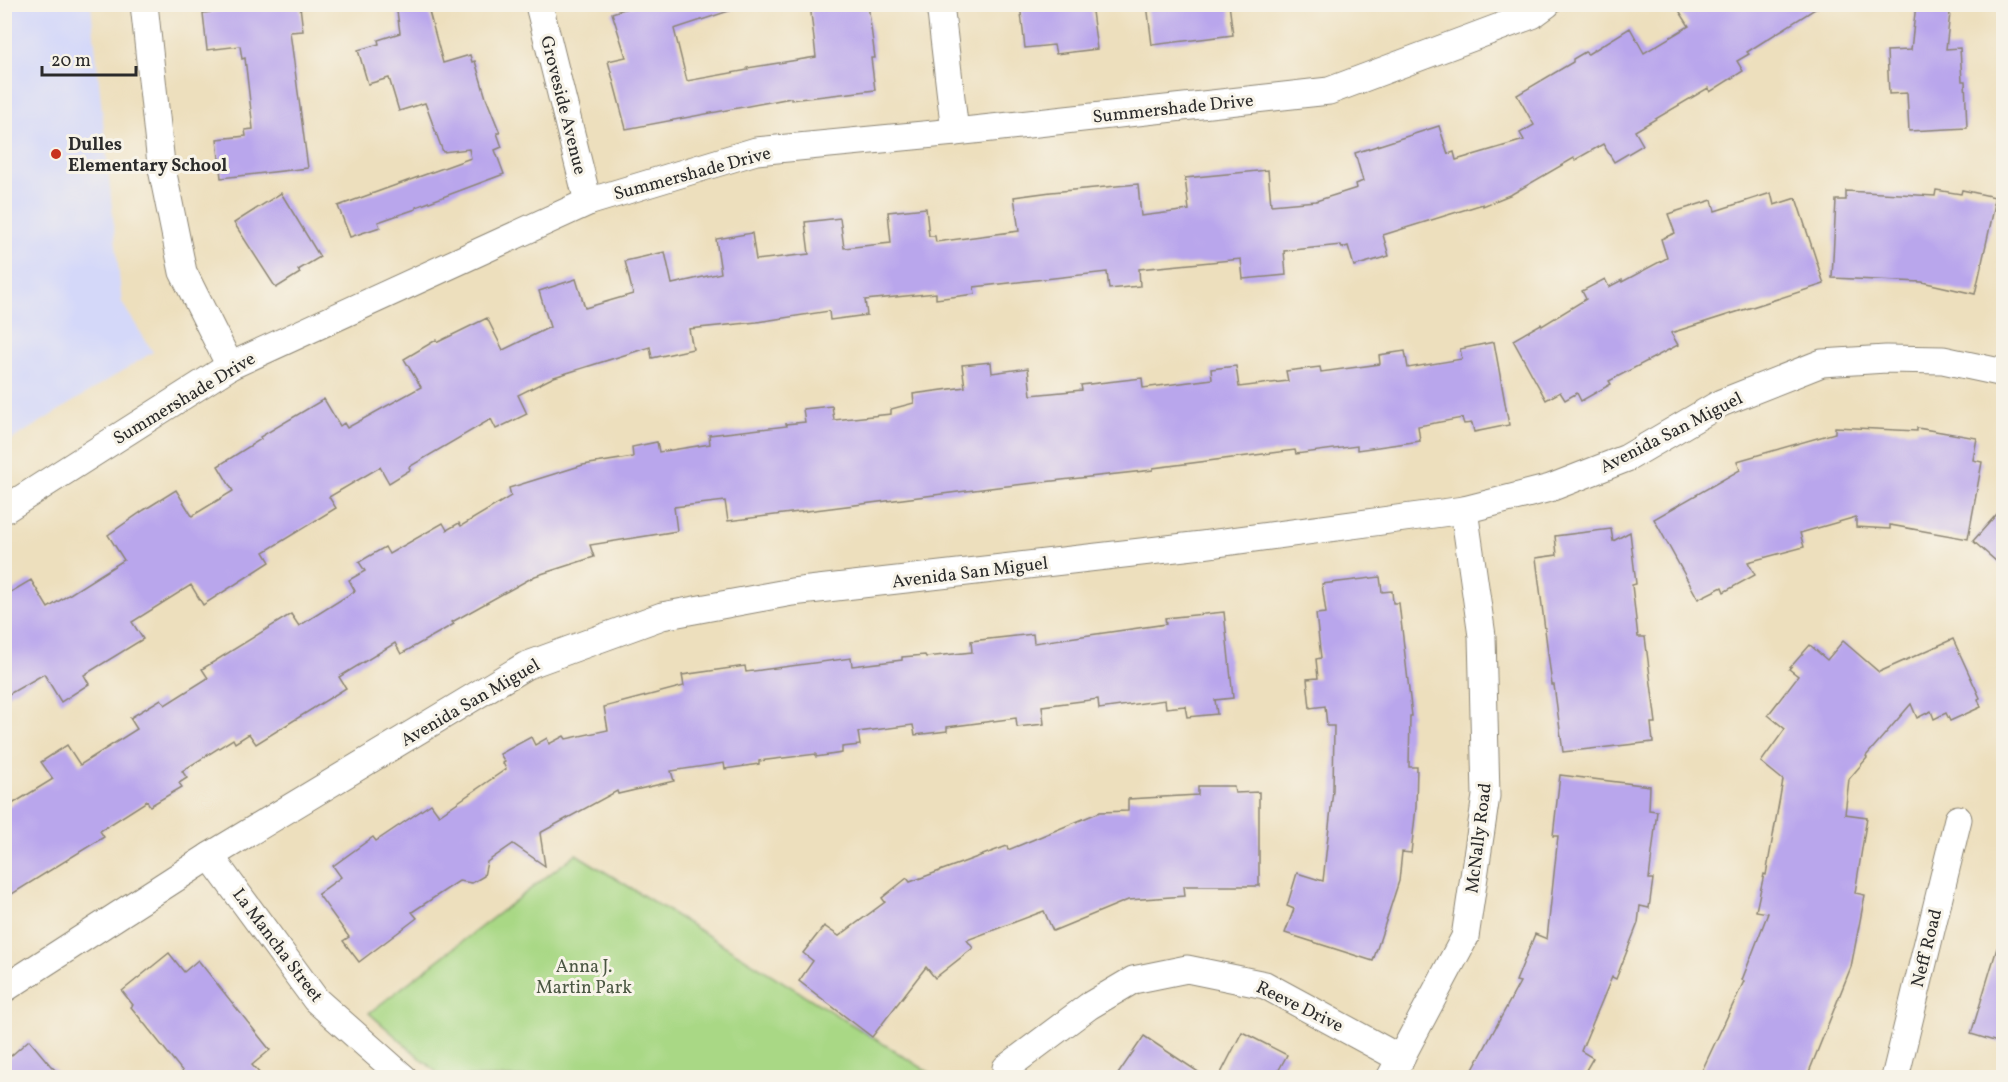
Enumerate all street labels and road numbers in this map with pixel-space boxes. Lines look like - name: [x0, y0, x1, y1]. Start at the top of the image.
- street label: Groveside Avenue: [533, 33, 592, 177]
- street label: Summershade Drive: [1091, 89, 1255, 130]
- street label: Summershade Drive: [611, 141, 774, 207]
- street label: Summershade Drive: [109, 347, 261, 452]
- street label: Avenida San Miguel: [1596, 387, 1747, 480]
- street label: Avenida San Miguel: [891, 552, 1050, 595]
- street label: Avenida San Miguel: [397, 653, 545, 753]
- street label: McNally Road: [1460, 782, 1499, 895]
- street label: La Mancha Street: [226, 884, 328, 1008]
- street label: Neff Road: [1906, 907, 1949, 990]
- street label: Reeve Drive: [1252, 975, 1347, 1039]

